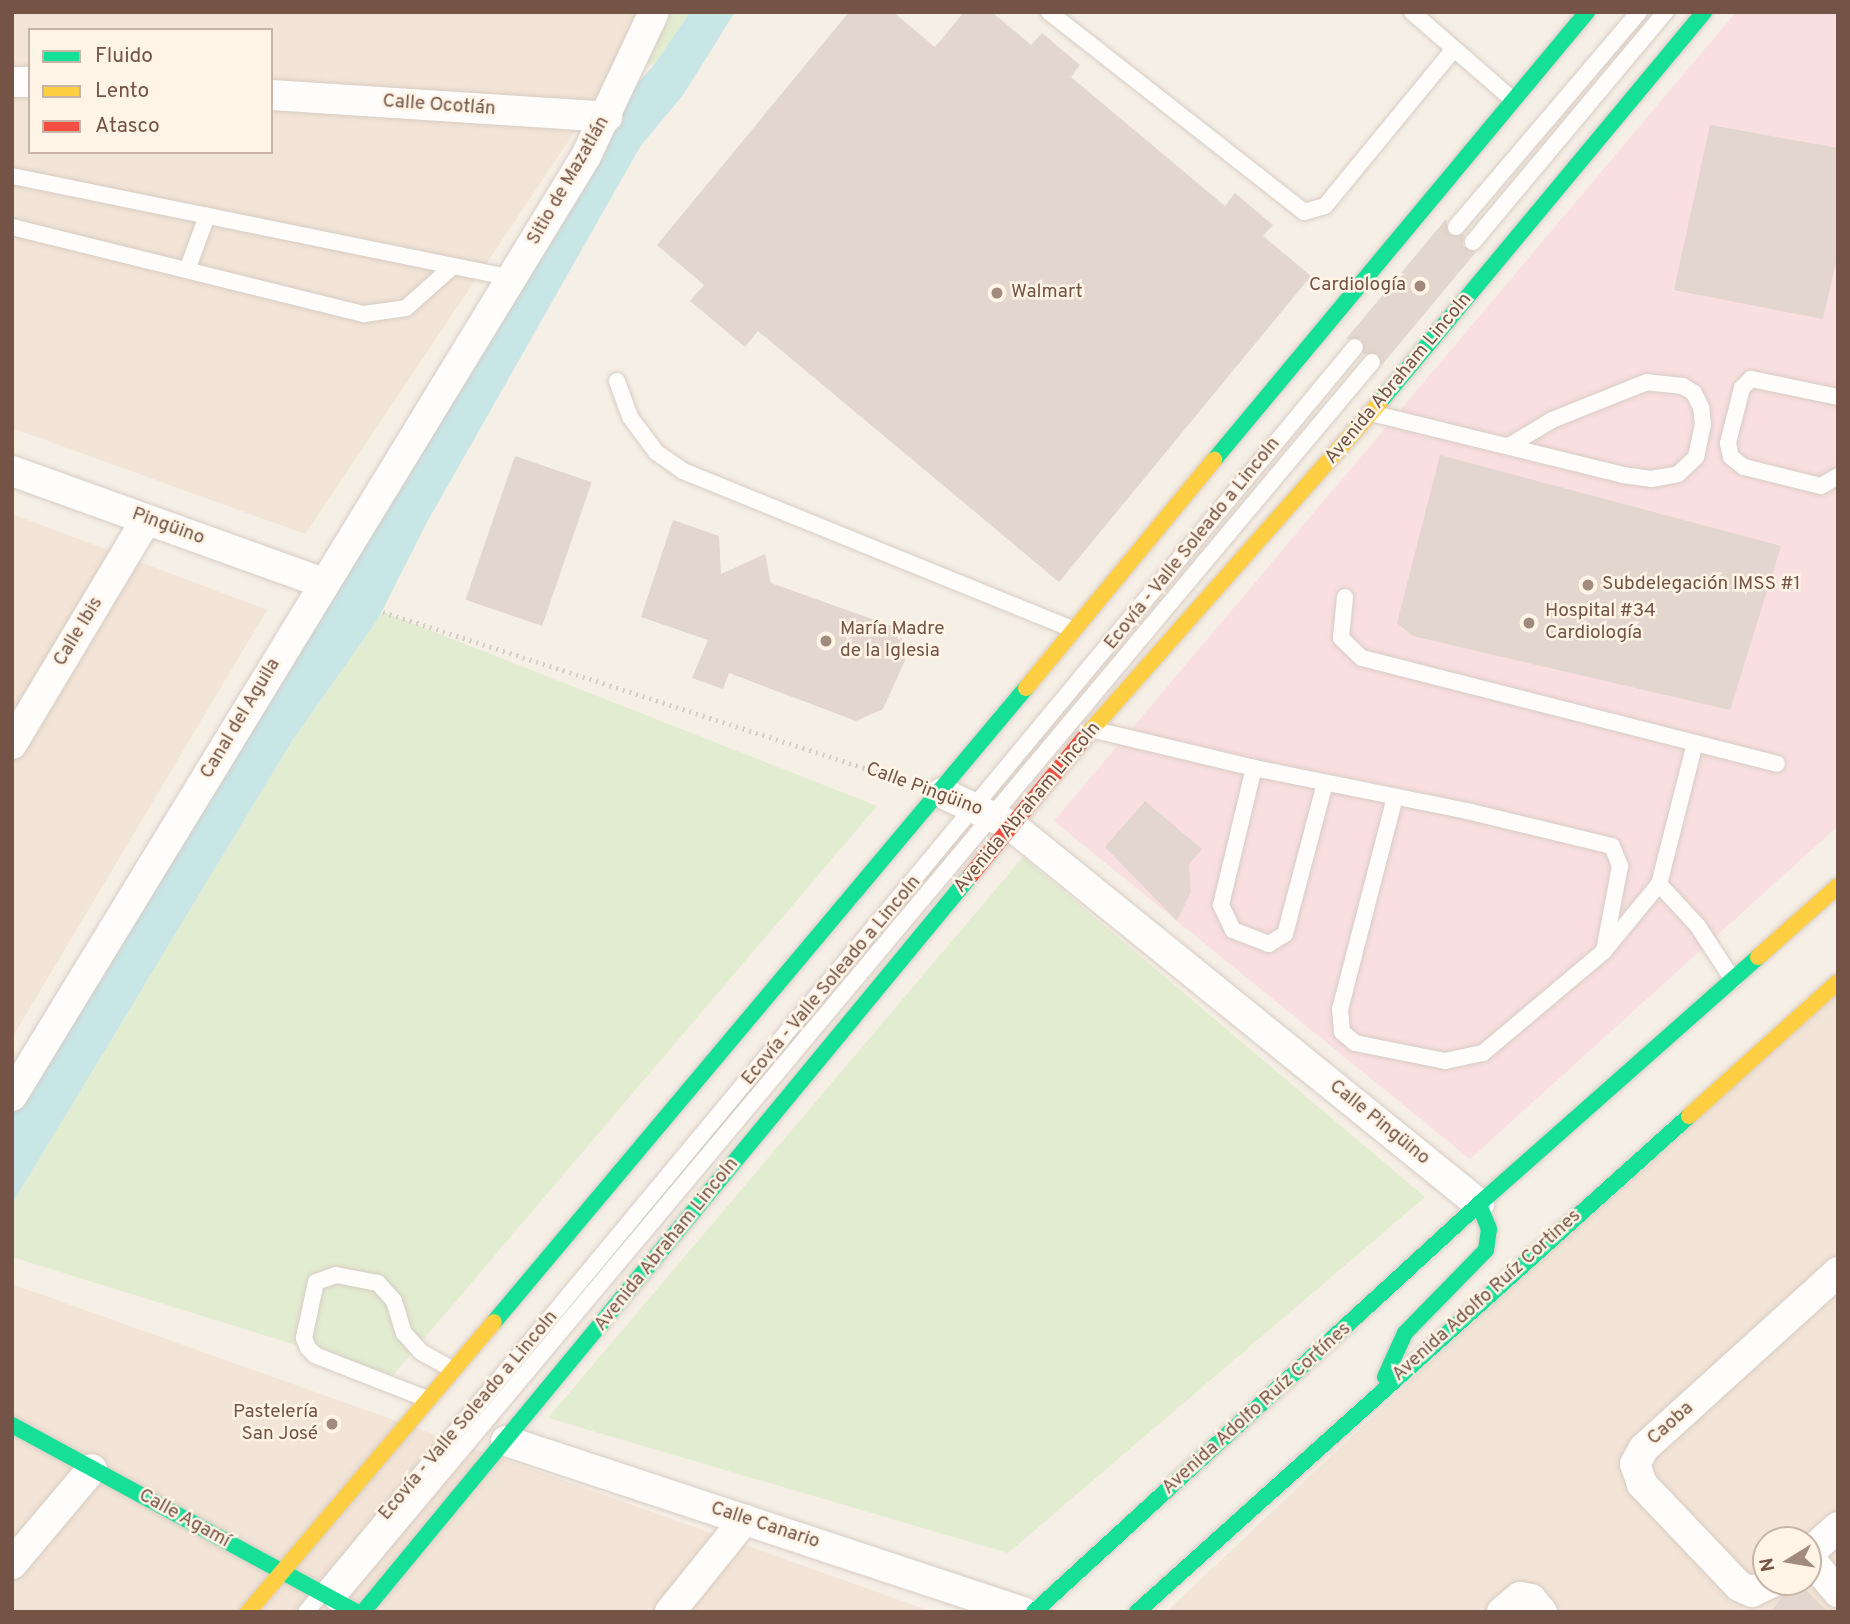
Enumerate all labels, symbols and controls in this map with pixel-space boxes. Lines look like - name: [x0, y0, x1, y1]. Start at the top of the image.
- legend: [28, 28, 273, 154]
- text: Fluido: [95, 43, 153, 70]
- text: Lento: [95, 78, 149, 105]
- street label: Calle Ocotlán: [382, 91, 496, 121]
- text: Atasco: [95, 113, 160, 140]
- street label: Sitio de Mazatlán: [523, 113, 615, 249]
- place label: Cardiología: [1309, 275, 1406, 297]
- marker: Cardiología: [1412, 278, 1428, 294]
- place label: Walmart: [1011, 282, 1083, 304]
- marker: Walmart: [989, 285, 1005, 301]
- street label: Avenida Abraham Lincoln: [1320, 289, 1478, 469]
- street label: Ecovía - Valle Soleado a Lincoln: [1100, 433, 1286, 655]
- street label: Pingüino: [129, 503, 207, 551]
- place label: Subdelegación IMSS #1: [1602, 574, 1801, 596]
- marker: Subdelegación IMSS #1: [1580, 577, 1596, 593]
- street label: Calle Ibis: [49, 593, 109, 671]
- place label: Hospital #34 Cardiología: [1545, 601, 1656, 645]
- marker: Hospital #34 Cardiología: [1519, 613, 1539, 633]
- place label: María Madre de la Iglesia: [840, 619, 944, 663]
- marker: María Madre de la Iglesia: [818, 633, 834, 649]
- street label: Canal del Aguila: [196, 654, 286, 784]
- street label: Avenida Abraham Lincoln: [949, 718, 1107, 898]
- street label: Calle Pingüino: [863, 758, 985, 822]
- street label: Ecovía - Valle Soleado a Lincoln: [737, 871, 927, 1091]
- street label: Calle Pingüino: [1324, 1076, 1434, 1170]
- street label: Avenida Abraham Lincoln: [590, 1153, 744, 1337]
- street label: Avenida Adolfo Ruíz Cortines: [1388, 1205, 1586, 1387]
- street label: Ecovía - Valle Soleado a Lincoln: [374, 1306, 564, 1526]
- street label: Avenida Adolfo Ruíz Cortínes: [1158, 1318, 1356, 1500]
- street label: Caoba: [1643, 1397, 1699, 1451]
- place label: Pastelería San José: [233, 1402, 318, 1446]
- marker: Pastelería San José: [324, 1416, 340, 1432]
- street label: Calle Agamí: [134, 1484, 234, 1554]
- street label: Calle Canario: [708, 1498, 822, 1554]
- north arrow: [1752, 1526, 1822, 1596]
- text: N: [1755, 1556, 1781, 1574]

